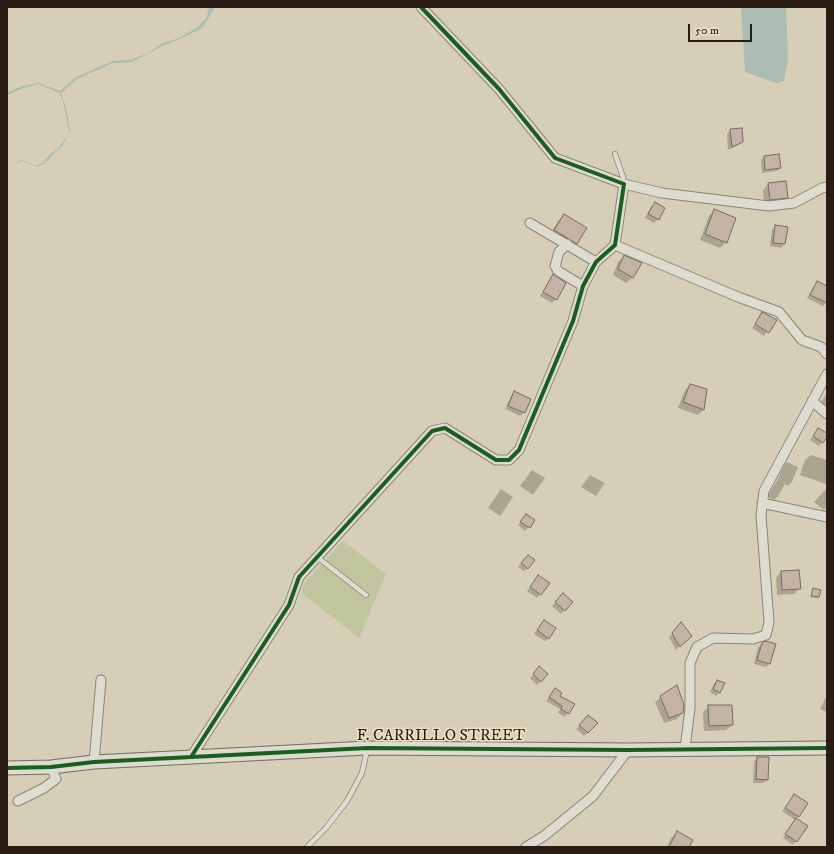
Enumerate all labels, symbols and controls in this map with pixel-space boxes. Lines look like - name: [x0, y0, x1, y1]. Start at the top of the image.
- scale bar: [690, 16, 754, 42]
- text: 50 m: [695, 23, 719, 38]
- street label: F. CARRILLO STREET: [357, 727, 525, 747]

